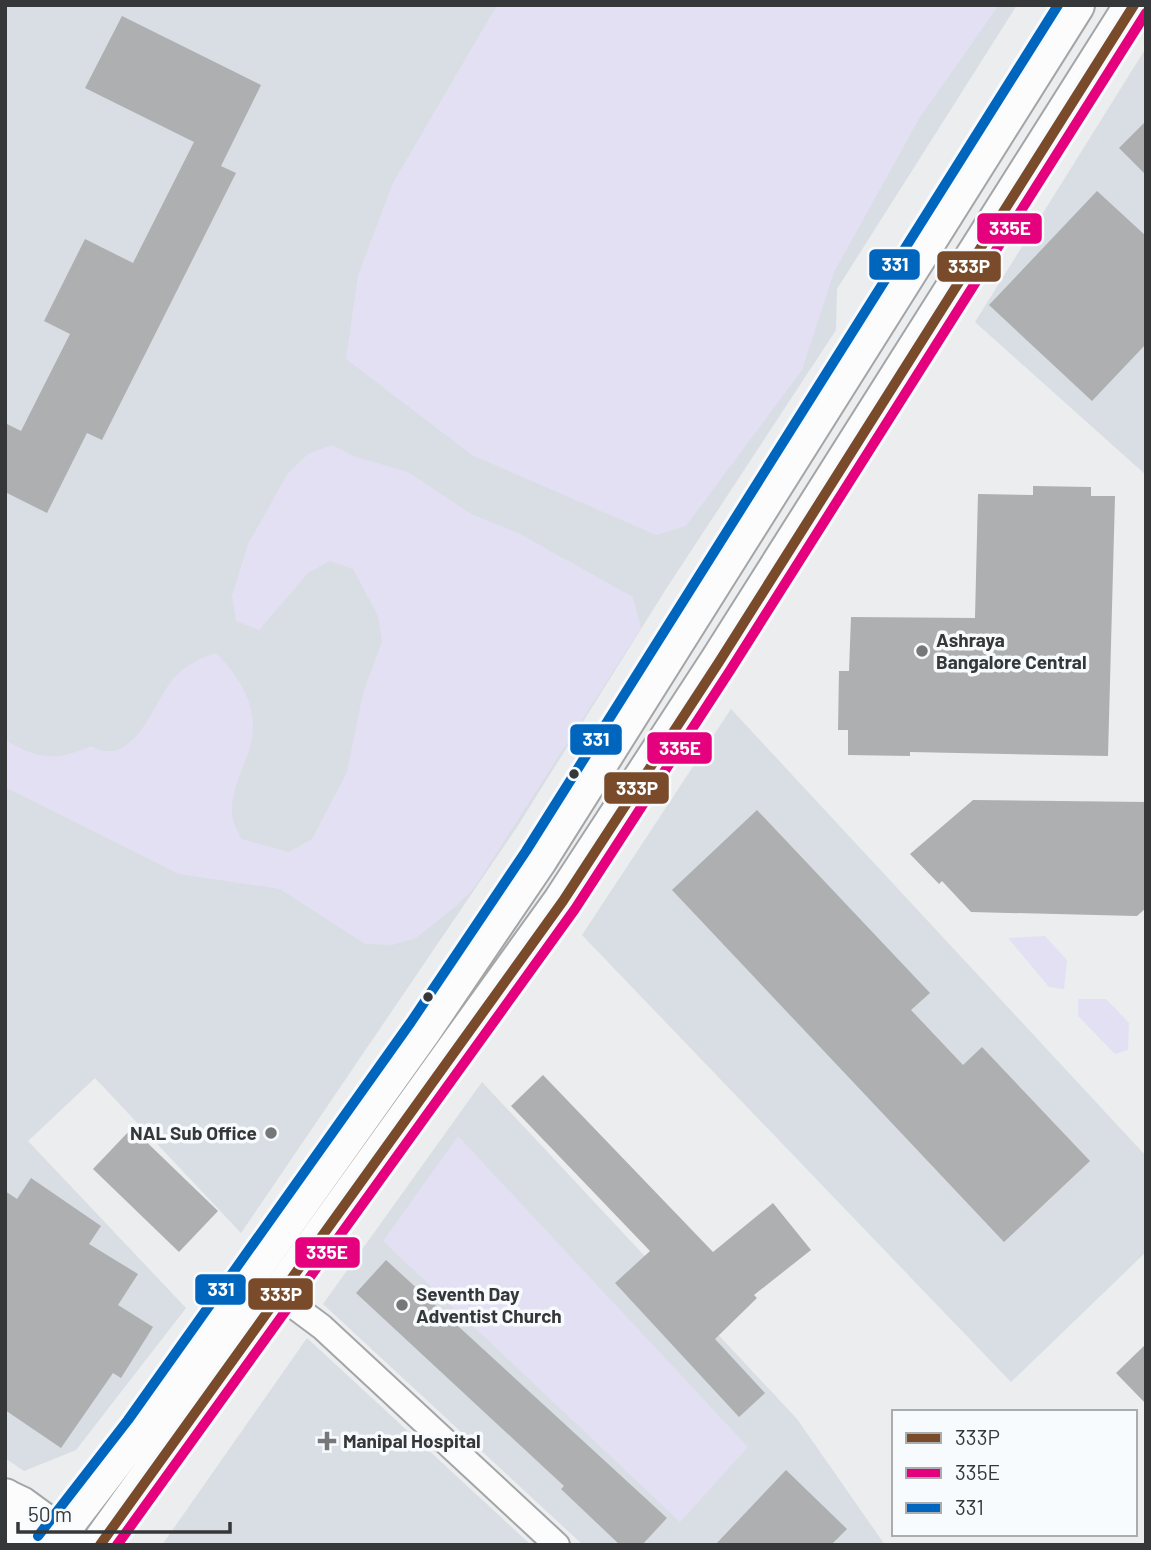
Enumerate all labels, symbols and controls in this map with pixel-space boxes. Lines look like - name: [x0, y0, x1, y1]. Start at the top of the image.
- line badge: 335E: [976, 212, 1043, 245]
- text: 335E: [989, 216, 1031, 239]
- line badge: 331: [868, 248, 921, 281]
- line badge: 333P: [936, 250, 1002, 283]
- text: 331: [881, 252, 909, 275]
- text: 333P: [948, 254, 990, 277]
- place label: Ashraya Bangalore Central: [936, 628, 1087, 673]
- marker: Ashraya Bangalore Central: [914, 643, 930, 659]
- line badge: 331: [569, 723, 623, 756]
- text: 331: [582, 727, 610, 750]
- line badge: 335E: [646, 731, 713, 765]
- text: 335E: [659, 736, 701, 759]
- unlabelled marker: [567, 767, 581, 781]
- line badge: 333P: [603, 771, 670, 805]
- text: 333P: [616, 776, 658, 799]
- unlabelled marker: [421, 990, 435, 1004]
- place label: NAL Sub Office: [130, 1121, 257, 1144]
- marker: NAL Sub Office: [263, 1125, 279, 1141]
- line badge: 335E: [294, 1236, 361, 1269]
- text: 335E: [306, 1240, 348, 1263]
- line badge: 331: [194, 1273, 247, 1306]
- text: 331: [207, 1277, 235, 1300]
- line badge: 333P: [247, 1277, 314, 1311]
- text: 333P: [260, 1282, 302, 1305]
- place label: Seventh Day Adventist Church: [416, 1282, 562, 1327]
- marker: Seventh Day Adventist Church: [394, 1297, 410, 1313]
- legend: [892, 1410, 1137, 1536]
- text: 333P: [955, 1424, 1000, 1449]
- place label: Manipal Hospital: [343, 1429, 481, 1452]
- marker: Manipal Hospital: [317, 1431, 337, 1451]
- text: 335E: [955, 1459, 1000, 1484]
- scale bar: [18, 1490, 229, 1534]
- text: 331: [955, 1494, 984, 1519]
- text: 50 m: [28, 1501, 72, 1526]

